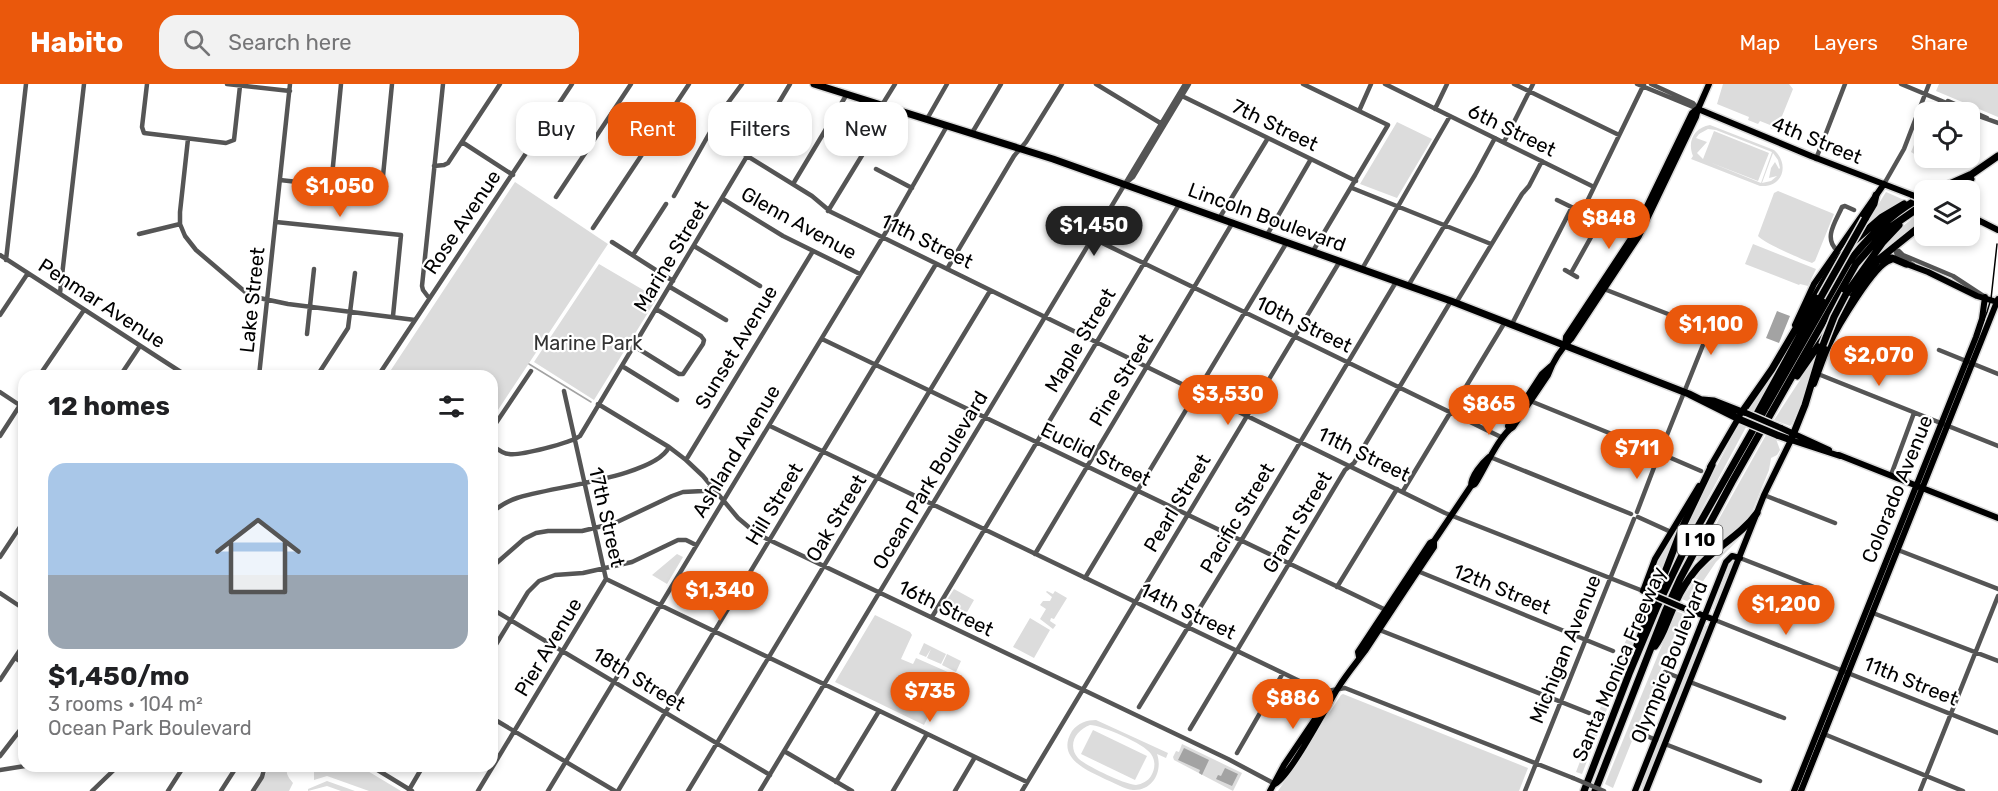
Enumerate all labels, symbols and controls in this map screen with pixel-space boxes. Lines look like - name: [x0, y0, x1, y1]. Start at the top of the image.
- search box: [159, 15, 579, 69]
- text: Habito: [30, 26, 123, 59]
- icon: search: [180, 26, 213, 59]
- text: Search here: [228, 29, 352, 56]
- text: Map: [1739, 30, 1780, 55]
- text: Layers: [1813, 30, 1878, 55]
- text: Share: [1911, 30, 1968, 55]
- street label: 7th Street: [1228, 94, 1322, 156]
- street label: 6th Street: [1464, 98, 1560, 162]
- chip: Buy: [516, 102, 596, 156]
- chip: Rent: [608, 102, 696, 156]
- chip: Filters: [708, 102, 812, 156]
- chip: New: [824, 102, 908, 156]
- map controls: [1914, 102, 1980, 246]
- button: locate: [1914, 102, 1980, 168]
- street label: 4th Street: [1768, 111, 1866, 169]
- street label: Rose Avenue: [418, 165, 506, 279]
- pin: $1,050: [291, 167, 389, 218]
- text: $1,050: [306, 174, 374, 198]
- street label: Lincoln Boulevard: [1185, 177, 1349, 257]
- button: layers: [1914, 180, 1980, 246]
- street label: Glenn Avenue: [737, 181, 861, 265]
- street label: Marine Street: [628, 196, 714, 316]
- pin: $848: [1573, 199, 1645, 250]
- pin: $1,450: [1045, 206, 1143, 257]
- text: $848: [1582, 206, 1636, 230]
- street label: 11th Street: [877, 208, 977, 274]
- text: $1,450: [1060, 213, 1128, 237]
- street label: Lake Street: [235, 246, 269, 354]
- street label: Penmar Avenue: [34, 253, 170, 353]
- street label: Sunset Avenue: [690, 281, 782, 413]
- street label: Maple Street: [1039, 283, 1121, 397]
- street label: 10th Street: [1252, 290, 1356, 358]
- pin: $1,100: [1662, 305, 1760, 356]
- text: $1,100: [1679, 312, 1743, 336]
- street label: Pine Street: [1084, 329, 1158, 431]
- park label: Marine Park: [533, 331, 643, 355]
- pin: $2,070: [1830, 336, 1928, 387]
- text: $2,070: [1844, 343, 1914, 367]
- pin: $3,530: [1179, 375, 1277, 426]
- street label: Ashland Avenue: [687, 380, 785, 522]
- text: $3,530: [1192, 382, 1264, 406]
- pin: $865: [1453, 385, 1525, 436]
- street label: Ocean Park Boulevard: [867, 386, 993, 574]
- icon: filters: [435, 390, 468, 423]
- text: 12 homes: [48, 391, 170, 422]
- text: $865: [1463, 392, 1515, 416]
- street label: Colorado Avenue: [1856, 412, 1938, 566]
- street label: Euclid Street: [1037, 417, 1155, 491]
- street label: 11th Street: [1314, 421, 1414, 487]
- pin: $711: [1601, 429, 1673, 480]
- text: $711: [1615, 436, 1659, 460]
- street label: Pearl Street: [1138, 449, 1216, 556]
- street label: Hill Street: [740, 458, 808, 549]
- street label: Pacific Street: [1195, 458, 1279, 577]
- street label: 17th Street: [584, 465, 630, 569]
- street label: Grant Street: [1257, 467, 1337, 577]
- street label: Oak Street: [801, 470, 871, 566]
- icon: home: [204, 502, 312, 610]
- road number: I 10: [1678, 525, 1722, 555]
- street label: 12th Street: [1450, 559, 1554, 619]
- street label: Santa Monica Freeway: [1567, 563, 1671, 765]
- pin: $1,340: [671, 571, 769, 622]
- street label: Michigan Avenue: [1524, 571, 1606, 727]
- street label: 16th Street: [894, 575, 998, 642]
- street label: 14th Street: [1136, 577, 1240, 645]
- street label: Olympic Boulevard: [1625, 577, 1713, 747]
- text: $1,340: [685, 578, 755, 602]
- pin: $1,200: [1737, 585, 1835, 636]
- text: $1,200: [1751, 592, 1821, 616]
- street label: Pier Avenue: [509, 593, 587, 701]
- street label: 18th Street: [588, 642, 690, 716]
- street label: 11th Street: [1860, 651, 1962, 711]
- text: $1,450/mo: [48, 661, 189, 692]
- pin: $735: [894, 672, 966, 723]
- text: $735: [905, 679, 955, 703]
- pin: $886: [1257, 679, 1329, 730]
- text: $886: [1266, 686, 1320, 710]
- text: 3 rooms · 104 m²: [48, 692, 203, 716]
- text: Ocean Park Boulevard: [48, 716, 252, 740]

